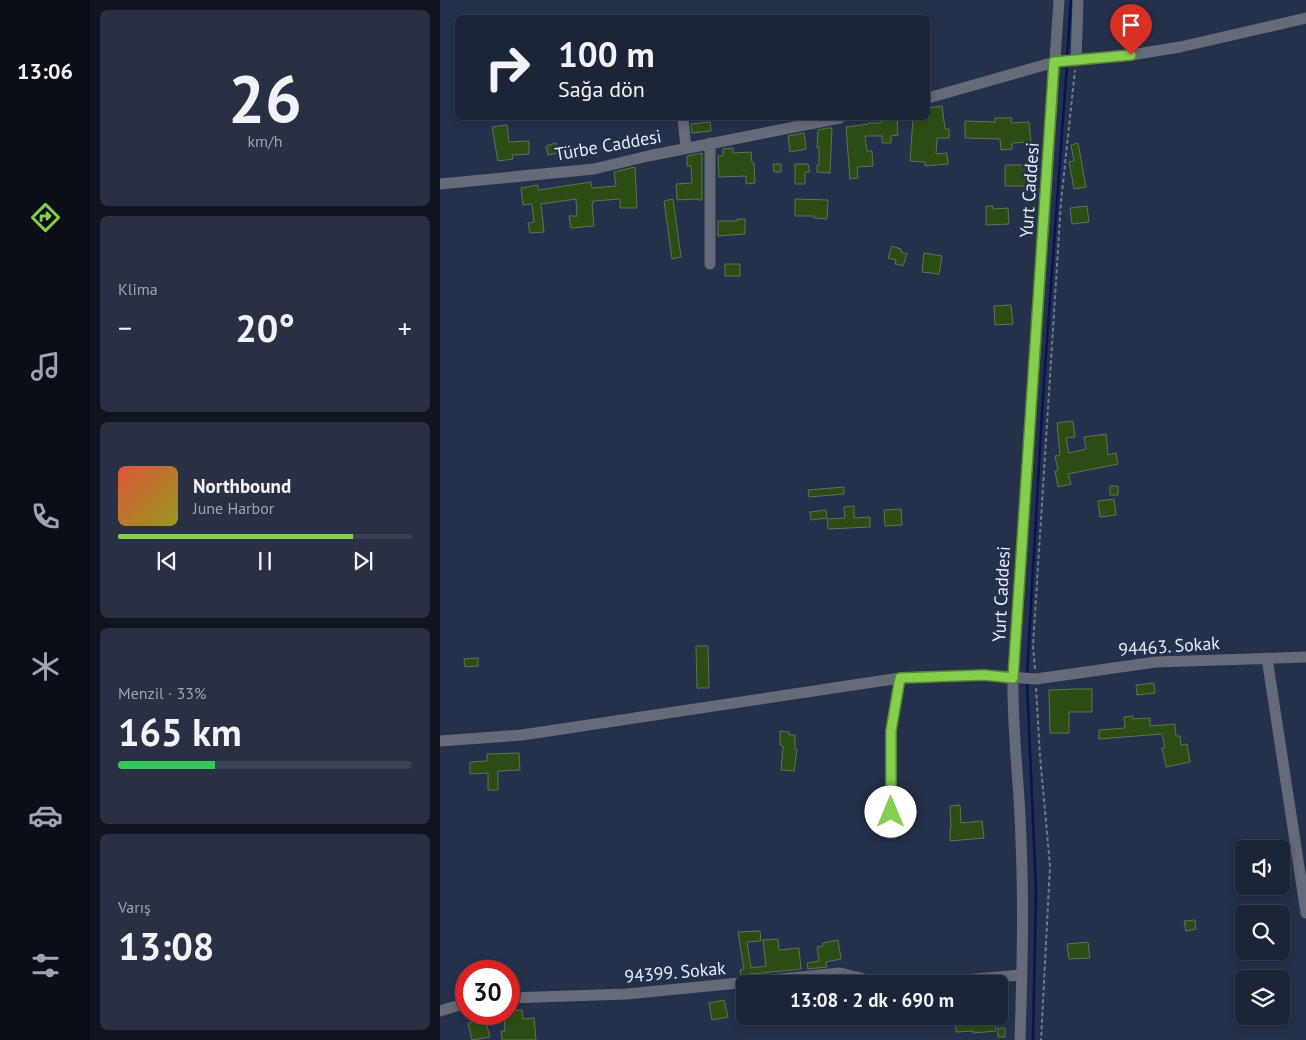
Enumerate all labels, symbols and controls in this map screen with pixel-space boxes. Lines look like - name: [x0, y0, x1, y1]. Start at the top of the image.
- pin: [1110, 4, 1152, 55]
- icon: arrive: [1117, 11, 1145, 39]
- text: 100 m: [558, 31, 655, 77]
- icon: right: [475, 35, 540, 100]
- text: 26: [228, 56, 302, 140]
- text: 13:06: [17, 57, 73, 85]
- text: Sağa dön: [558, 75, 645, 103]
- street label: Türbe Caddesi: [553, 124, 663, 166]
- text: km/h: [247, 131, 283, 151]
- street label: Yurt Caddesi: [1014, 141, 1044, 239]
- icon: directions: [28, 200, 63, 235]
- text: Klima: [118, 279, 158, 299]
- text: 20°: [235, 303, 295, 352]
- text: −: [118, 309, 132, 346]
- text: +: [398, 309, 412, 346]
- icon: music: [28, 349, 63, 384]
- text: Northbound: [193, 474, 291, 498]
- text: June Harbor: [193, 498, 274, 518]
- icon: phone: [28, 499, 63, 534]
- street label: Yurt Caddesi: [987, 546, 1015, 642]
- icon: previous: [153, 547, 181, 575]
- icon: pause: [251, 547, 279, 575]
- icon: next: [349, 547, 377, 575]
- street label: 94463. Sokak: [1117, 631, 1221, 661]
- icon: climate: [28, 649, 63, 684]
- text: Menzil · 33%: [118, 683, 206, 703]
- text: 165 km: [118, 707, 242, 756]
- position arrow: [864, 785, 916, 837]
- icon: car: [28, 798, 63, 833]
- map controls: [1235, 840, 1290, 1025]
- button: sound: [1235, 840, 1290, 895]
- text: Varış: [118, 897, 151, 917]
- button: search: [1235, 905, 1290, 960]
- text: 13:08: [118, 921, 214, 970]
- icon: filters: [28, 948, 63, 983]
- street label: 94399. Sokak: [623, 956, 727, 988]
- speed limit sign: 30: [455, 960, 520, 1025]
- button: layers: [1235, 970, 1290, 1025]
- text: 13:08 · 2 dk · 690 m: [790, 988, 954, 1012]

